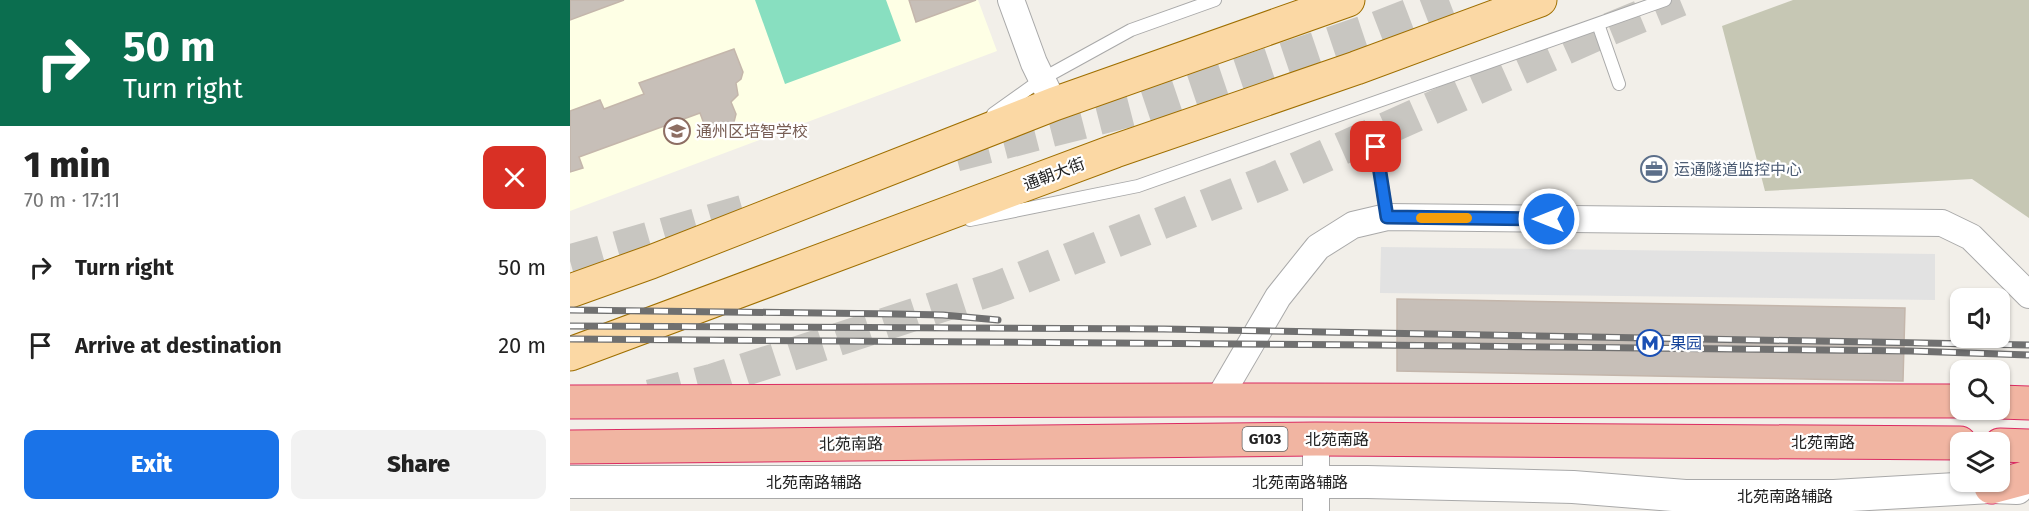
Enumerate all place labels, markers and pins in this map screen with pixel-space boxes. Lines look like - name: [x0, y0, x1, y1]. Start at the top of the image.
- school or university icon: 通州区培智学校: [662, 116, 692, 146]
- pin: [1350, 121, 1401, 172]
- place label: 通州区培智学校: [696, 122, 808, 141]
- office icon: 运通隧道监控中心: [1639, 154, 1669, 184]
- place label: 运通隧道监控中心: [1674, 160, 1802, 179]
- metro station icon: 果园: [1635, 328, 1665, 358]
- place label: 果园: [1670, 334, 1702, 353]

